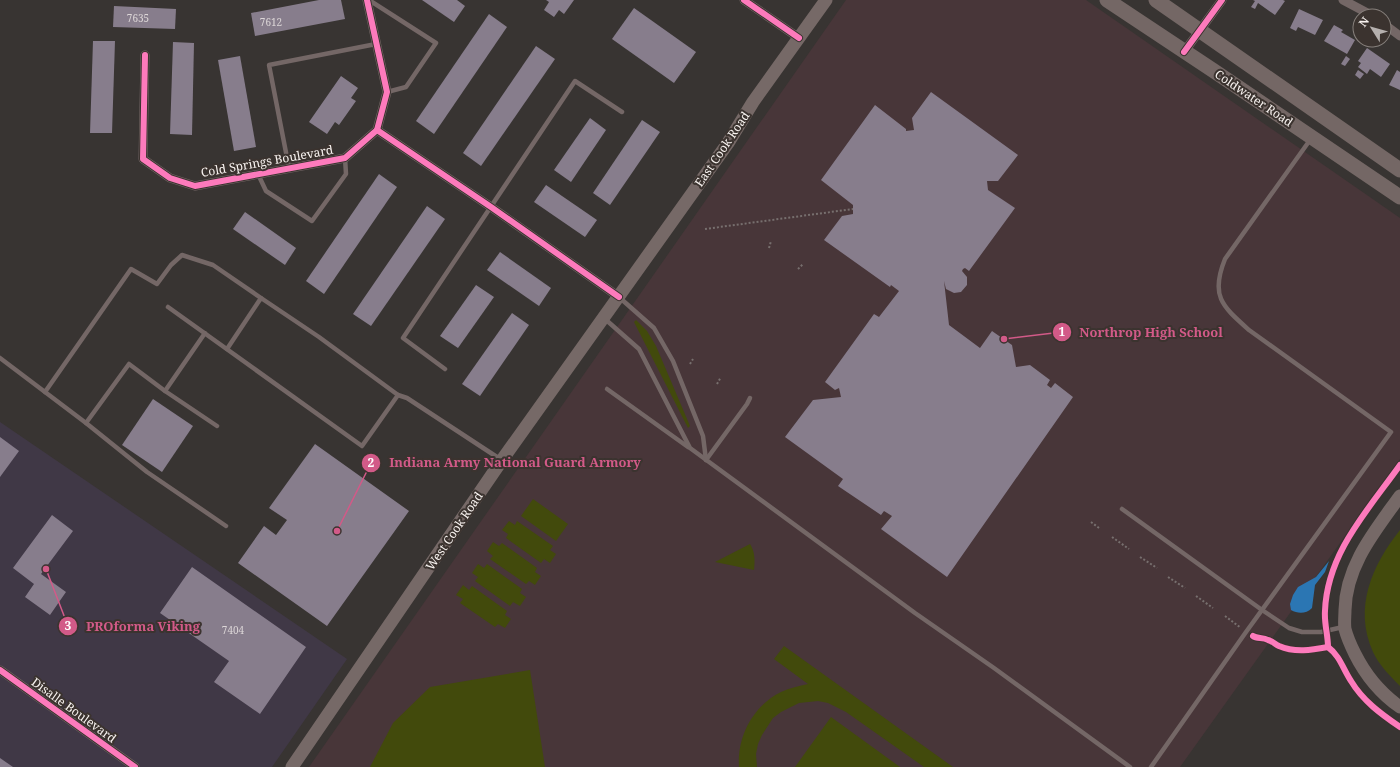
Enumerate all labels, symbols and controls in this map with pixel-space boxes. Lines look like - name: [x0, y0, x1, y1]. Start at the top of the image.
- north arrow: [1352, 8, 1392, 48]
- house number: 7635: [127, 11, 149, 25]
- text: N: [1355, 13, 1372, 30]
- house number: 7612: [260, 15, 282, 29]
- street label: Coldwater Road: [1212, 66, 1297, 131]
- street label: East Cook Road: [691, 108, 754, 190]
- street label: Cold Springs Boulevard: [200, 141, 335, 181]
- callout: Northrop High School: [1052, 320, 1231, 345]
- text: 1: [1059, 323, 1066, 340]
- text: Northrop High School: [1079, 323, 1223, 341]
- callout: Indiana Army National Guard Armory: [361, 450, 649, 475]
- text: Indiana Army National Guard Armory: [389, 453, 641, 471]
- text: 2: [368, 454, 375, 471]
- street label: West Cook Road: [421, 488, 487, 574]
- callout: PROforma Viking: [58, 614, 208, 639]
- text: 3: [65, 617, 72, 634]
- text: PROforma Viking: [86, 617, 201, 635]
- house number: 7404: [222, 623, 245, 637]
- street label: Disalle Boulevard: [28, 673, 120, 747]

